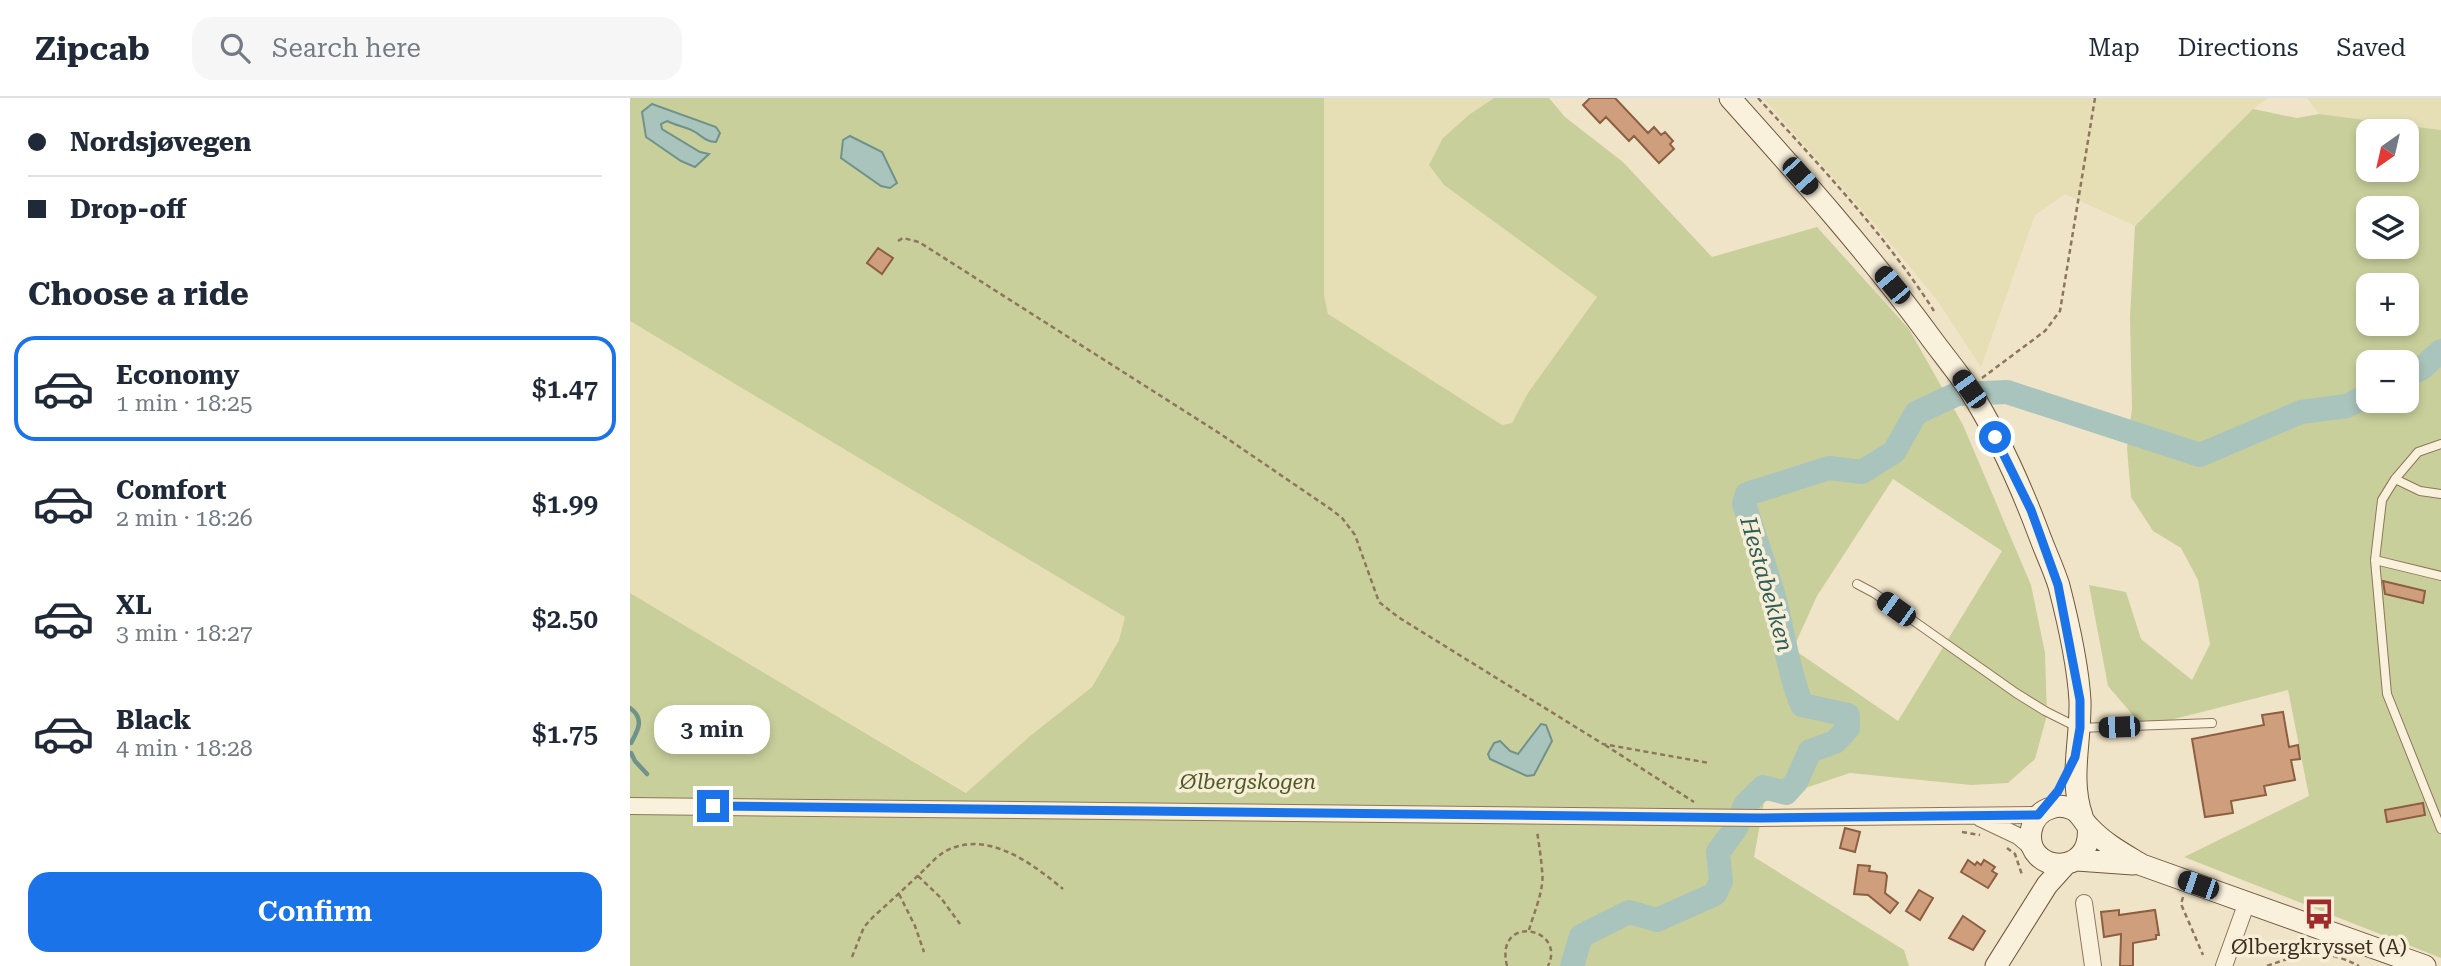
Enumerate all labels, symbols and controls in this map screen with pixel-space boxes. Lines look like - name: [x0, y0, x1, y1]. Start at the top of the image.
- search box: [192, 17, 682, 80]
- text: Zipcab: [35, 29, 150, 68]
- icon: search: [216, 29, 254, 67]
- text: Search here: [272, 33, 421, 63]
- text: Map: [2088, 34, 2140, 62]
- text: Directions: [2178, 34, 2298, 62]
- text: Saved: [2336, 34, 2406, 62]
- north arrow: [2356, 119, 2418, 182]
- map controls: [2356, 119, 2419, 413]
- text: Nordsjøvegen: [70, 127, 252, 157]
- car: [1779, 153, 1822, 199]
- text: Drop-off: [70, 194, 186, 224]
- button: layers: [2356, 196, 2419, 259]
- car: [1871, 262, 1914, 308]
- button: +: [2356, 273, 2419, 336]
- text: Choose a ride: [28, 275, 249, 313]
- button: −: [2356, 350, 2419, 413]
- icon: car: [32, 357, 95, 420]
- text: Economy: [116, 360, 239, 390]
- car: [1949, 366, 1990, 412]
- text: $1.47: [532, 374, 598, 404]
- text: 1 min · 18:25: [116, 390, 253, 417]
- route start: [1979, 421, 2011, 453]
- icon: car: [32, 472, 95, 535]
- text: Comfort: [116, 475, 226, 505]
- text: $1.99: [532, 489, 598, 519]
- text: 2 min · 18:26: [116, 505, 253, 532]
- water label: Hestabekken: [1734, 512, 1799, 655]
- icon: car: [32, 587, 95, 650]
- car: [1873, 588, 1920, 630]
- text: XL: [116, 590, 152, 620]
- text: $2.50: [532, 604, 598, 634]
- text: 3 min · 18:27: [116, 620, 253, 647]
- icon: car: [32, 702, 95, 765]
- callout: 3 min: [655, 704, 771, 754]
- text: Black: [116, 705, 191, 735]
- text: 3 min: [680, 716, 744, 743]
- car: [2098, 716, 2141, 738]
- text: $1.75: [532, 719, 598, 749]
- text: 4 min · 18:28: [116, 735, 253, 762]
- park label: Ølbergskogen: [1178, 770, 1316, 794]
- route end: [697, 790, 729, 822]
- car: [2175, 868, 2222, 902]
- button: Confirm: [28, 872, 602, 952]
- bus stop icon: Ølbergkrysset (A): [2302, 897, 2336, 931]
- place label: Ølbergkrysset (A): [2231, 935, 2407, 959]

